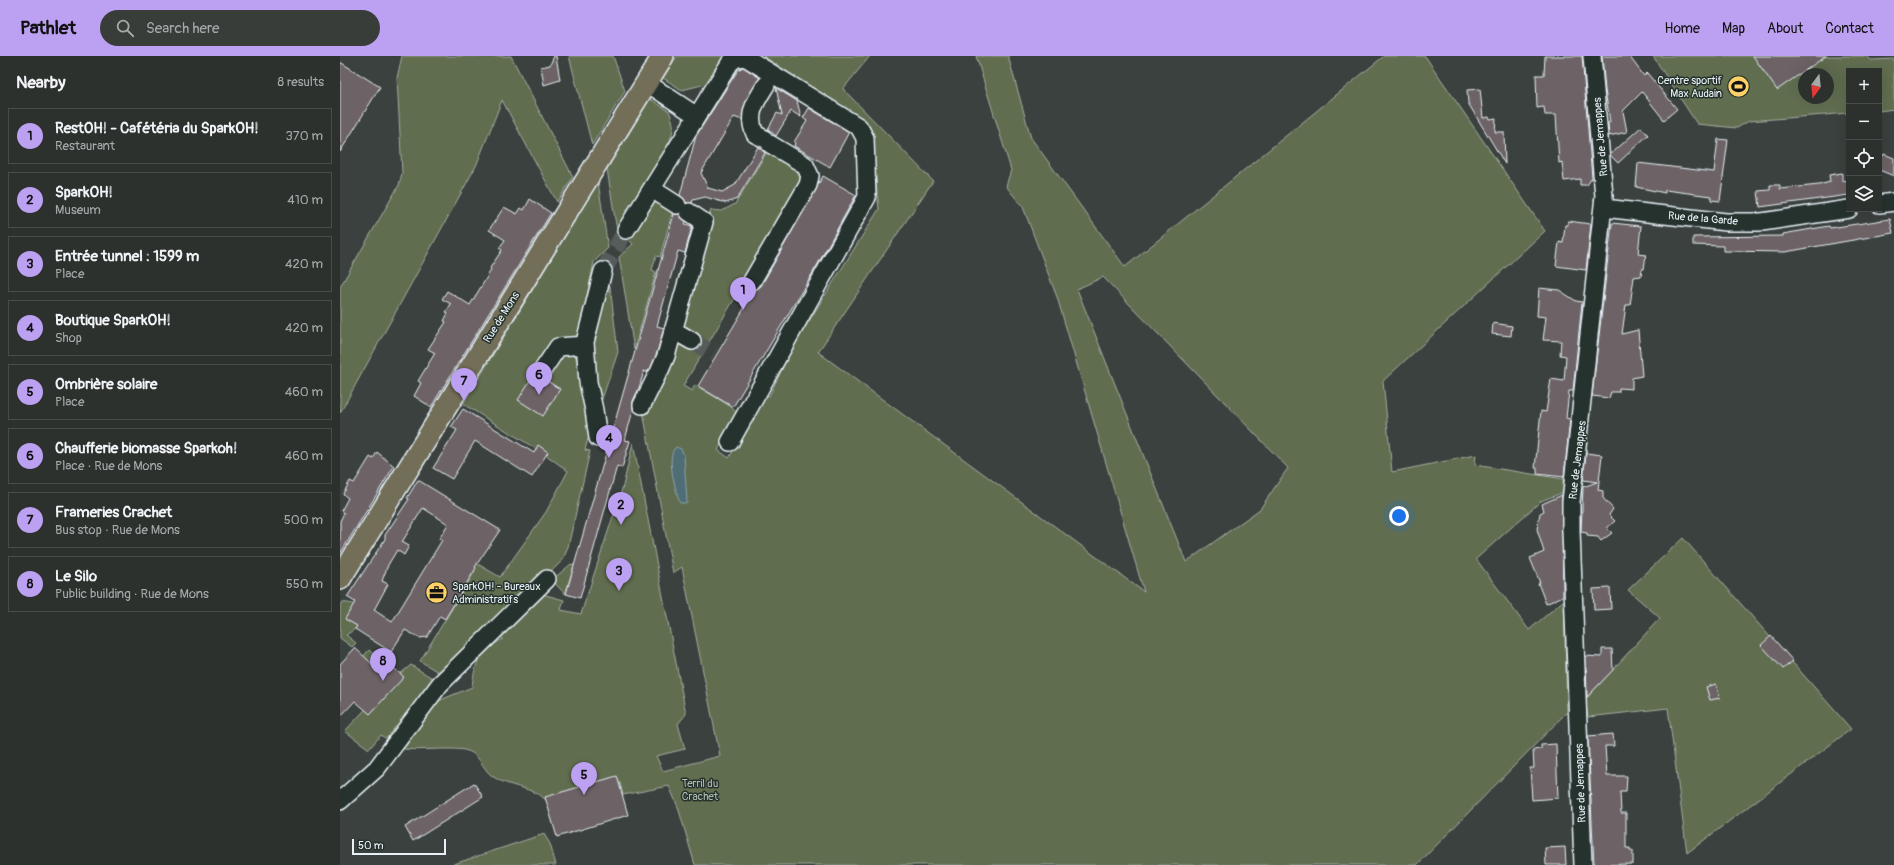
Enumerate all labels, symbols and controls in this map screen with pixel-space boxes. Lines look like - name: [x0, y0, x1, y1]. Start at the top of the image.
- search box: [100, 10, 380, 46]
- text: Pathlet: [20, 16, 76, 40]
- icon: search: [114, 17, 136, 39]
- text: Search here: [146, 19, 219, 38]
- text: Home: [1665, 20, 1700, 37]
- text: Map: [1722, 20, 1745, 37]
- text: About: [1767, 20, 1803, 37]
- text: Contact: [1825, 20, 1874, 37]
- north arrow: [1798, 68, 1834, 104]
- map controls: [1846, 68, 1882, 212]
- button: +: [1846, 68, 1882, 104]
- text: Nearby: [16, 72, 65, 93]
- sports icon: Centre sportif Max Audain: [1725, 73, 1751, 99]
- text: 8 results: [278, 74, 324, 90]
- place label: Centre sportif Max Audain: [1657, 74, 1723, 100]
- street label: Rue de Jemappes: [1591, 97, 1610, 177]
- button: −: [1846, 104, 1882, 140]
- text: RestOH! - Cafétéria du SparkOH!: [55, 119, 259, 138]
- text: 1: [27, 128, 33, 144]
- text: 370 m: [286, 128, 323, 144]
- text: Restaurant: [55, 138, 115, 154]
- button: locate: [1846, 140, 1882, 176]
- button: layers: [1846, 176, 1882, 212]
- text: SparkOH!: [55, 183, 113, 202]
- text: 2: [26, 192, 34, 208]
- text: 410 m: [287, 192, 323, 208]
- text: Museum: [55, 202, 101, 218]
- street label: Rue de la Garde: [1667, 209, 1739, 228]
- text: Entrée tunnel : 1599 m: [55, 247, 199, 266]
- text: 3: [26, 256, 34, 272]
- text: 420 m: [285, 256, 323, 272]
- text: Place: [55, 266, 84, 282]
- pin: 1: [730, 277, 756, 310]
- street label: Rue de Mons: [481, 289, 522, 345]
- text: Boutique SparkOH!: [55, 311, 171, 330]
- text: 4: [26, 320, 34, 336]
- text: 420 m: [285, 320, 323, 336]
- text: Shop: [55, 330, 82, 346]
- pin: 6: [526, 362, 552, 395]
- pin: 7: [451, 368, 477, 401]
- text: Ombrière solaire: [55, 375, 157, 394]
- text: 5: [26, 384, 34, 400]
- text: 460 m: [285, 384, 323, 400]
- text: Place: [55, 394, 84, 410]
- street label: Rue de Jemappes: [1566, 420, 1589, 500]
- pin: 4: [596, 425, 622, 458]
- text: Chaufferie biomasse Sparkoh!: [55, 439, 237, 458]
- text: 6: [26, 448, 34, 464]
- text: 460 m: [285, 448, 323, 464]
- text: Place · Rue de Mons: [55, 458, 162, 474]
- pin: 2: [608, 492, 634, 525]
- text: Frameries Crachet: [55, 503, 172, 522]
- your location: [1389, 506, 1409, 526]
- text: 7: [27, 512, 33, 528]
- text: 500 m: [284, 512, 323, 528]
- text: Bus stop · Rue de Mons: [55, 522, 180, 538]
- pin: 3: [606, 558, 632, 591]
- text: Le Silo: [55, 567, 97, 586]
- text: 8: [27, 576, 33, 592]
- text: 550 m: [286, 576, 323, 592]
- office icon: SparkOH! - Bureaux Administratifs: [423, 579, 449, 605]
- place label: SparkOH! - Bureaux Administratifs: [452, 580, 541, 606]
- text: Public building · Rue de Mons: [55, 586, 209, 602]
- pin: 8: [370, 648, 396, 681]
- street label: Rue de Jemappes: [1573, 743, 1588, 823]
- pin: 5: [571, 762, 597, 795]
- park label: Terril du Crachet: [682, 777, 719, 803]
- scale bar: [352, 837, 446, 856]
- text: 50 m: [358, 839, 384, 852]

